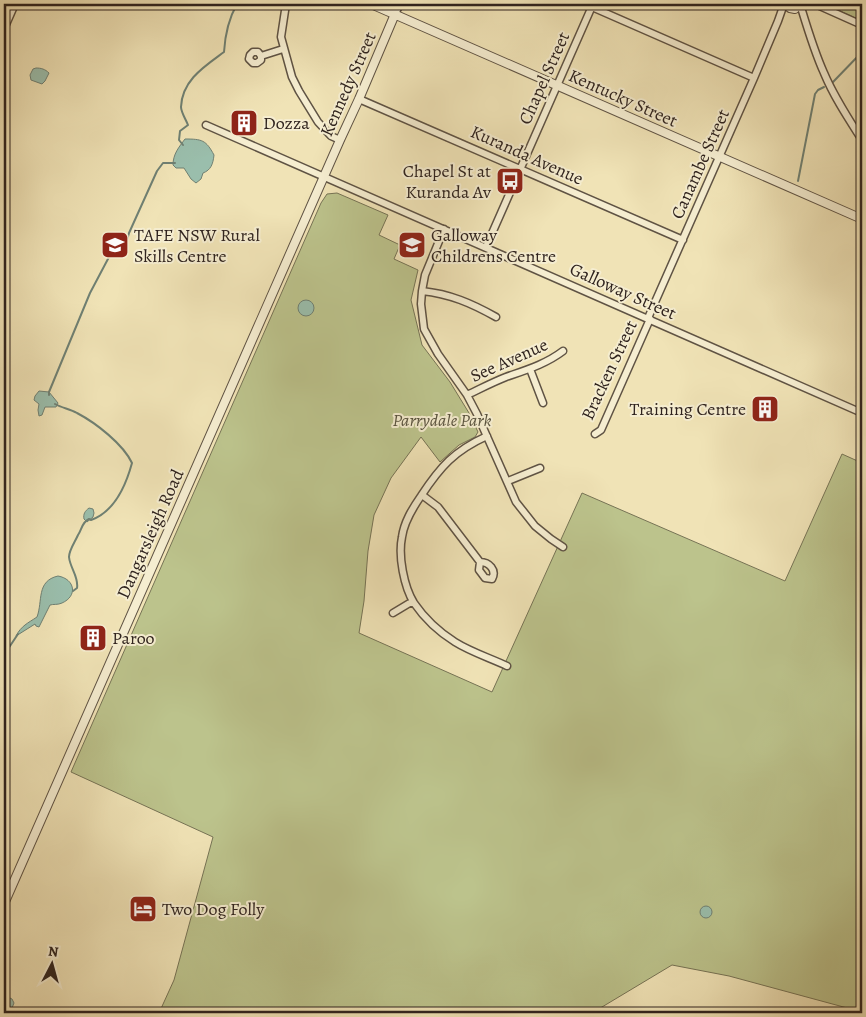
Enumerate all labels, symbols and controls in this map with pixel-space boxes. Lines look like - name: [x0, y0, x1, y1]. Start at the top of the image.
- street label: Kennedy Street: [314, 28, 382, 140]
- street label: Chapel Street: [513, 28, 575, 128]
- street label: Kentucky Street: [565, 63, 681, 133]
- street label: Canambe Street: [665, 105, 735, 223]
- building icon: Dozza: [229, 108, 259, 138]
- place label: Dozza: [263, 111, 310, 135]
- street label: Kuranda Avenue: [467, 119, 587, 191]
- place label: Chapel St at Kuranda Av: [403, 159, 492, 204]
- bus stop icon: Chapel St at Kuranda Av: [495, 166, 525, 196]
- place label: TAFE NSW Rural Skills Centre: [134, 223, 260, 268]
- place label: Galloway Childrens Centre: [431, 223, 556, 268]
- school or university icon: TAFE NSW Rural Skills Centre: [100, 230, 130, 260]
- school or university icon: Galloway Childrens Centre: [397, 230, 427, 260]
- street label: Galloway Street: [566, 257, 680, 325]
- street label: Bracken Street: [575, 316, 643, 424]
- street label: See Avenue: [466, 332, 552, 388]
- building icon: Training Centre: [750, 394, 780, 424]
- place label: Training Centre: [630, 397, 746, 421]
- park label: Parrydale Park: [392, 408, 492, 432]
- street label: Dangarsleigh Road: [111, 465, 189, 603]
- building icon: Paroo: [78, 623, 108, 653]
- place label: Paroo: [112, 626, 155, 650]
- hotel icon: Two Dog Folly: [128, 894, 158, 924]
- place label: Two Dog Folly: [162, 897, 265, 921]
- north arrow: [28, 940, 78, 990]
- text: N: [47, 942, 59, 962]

